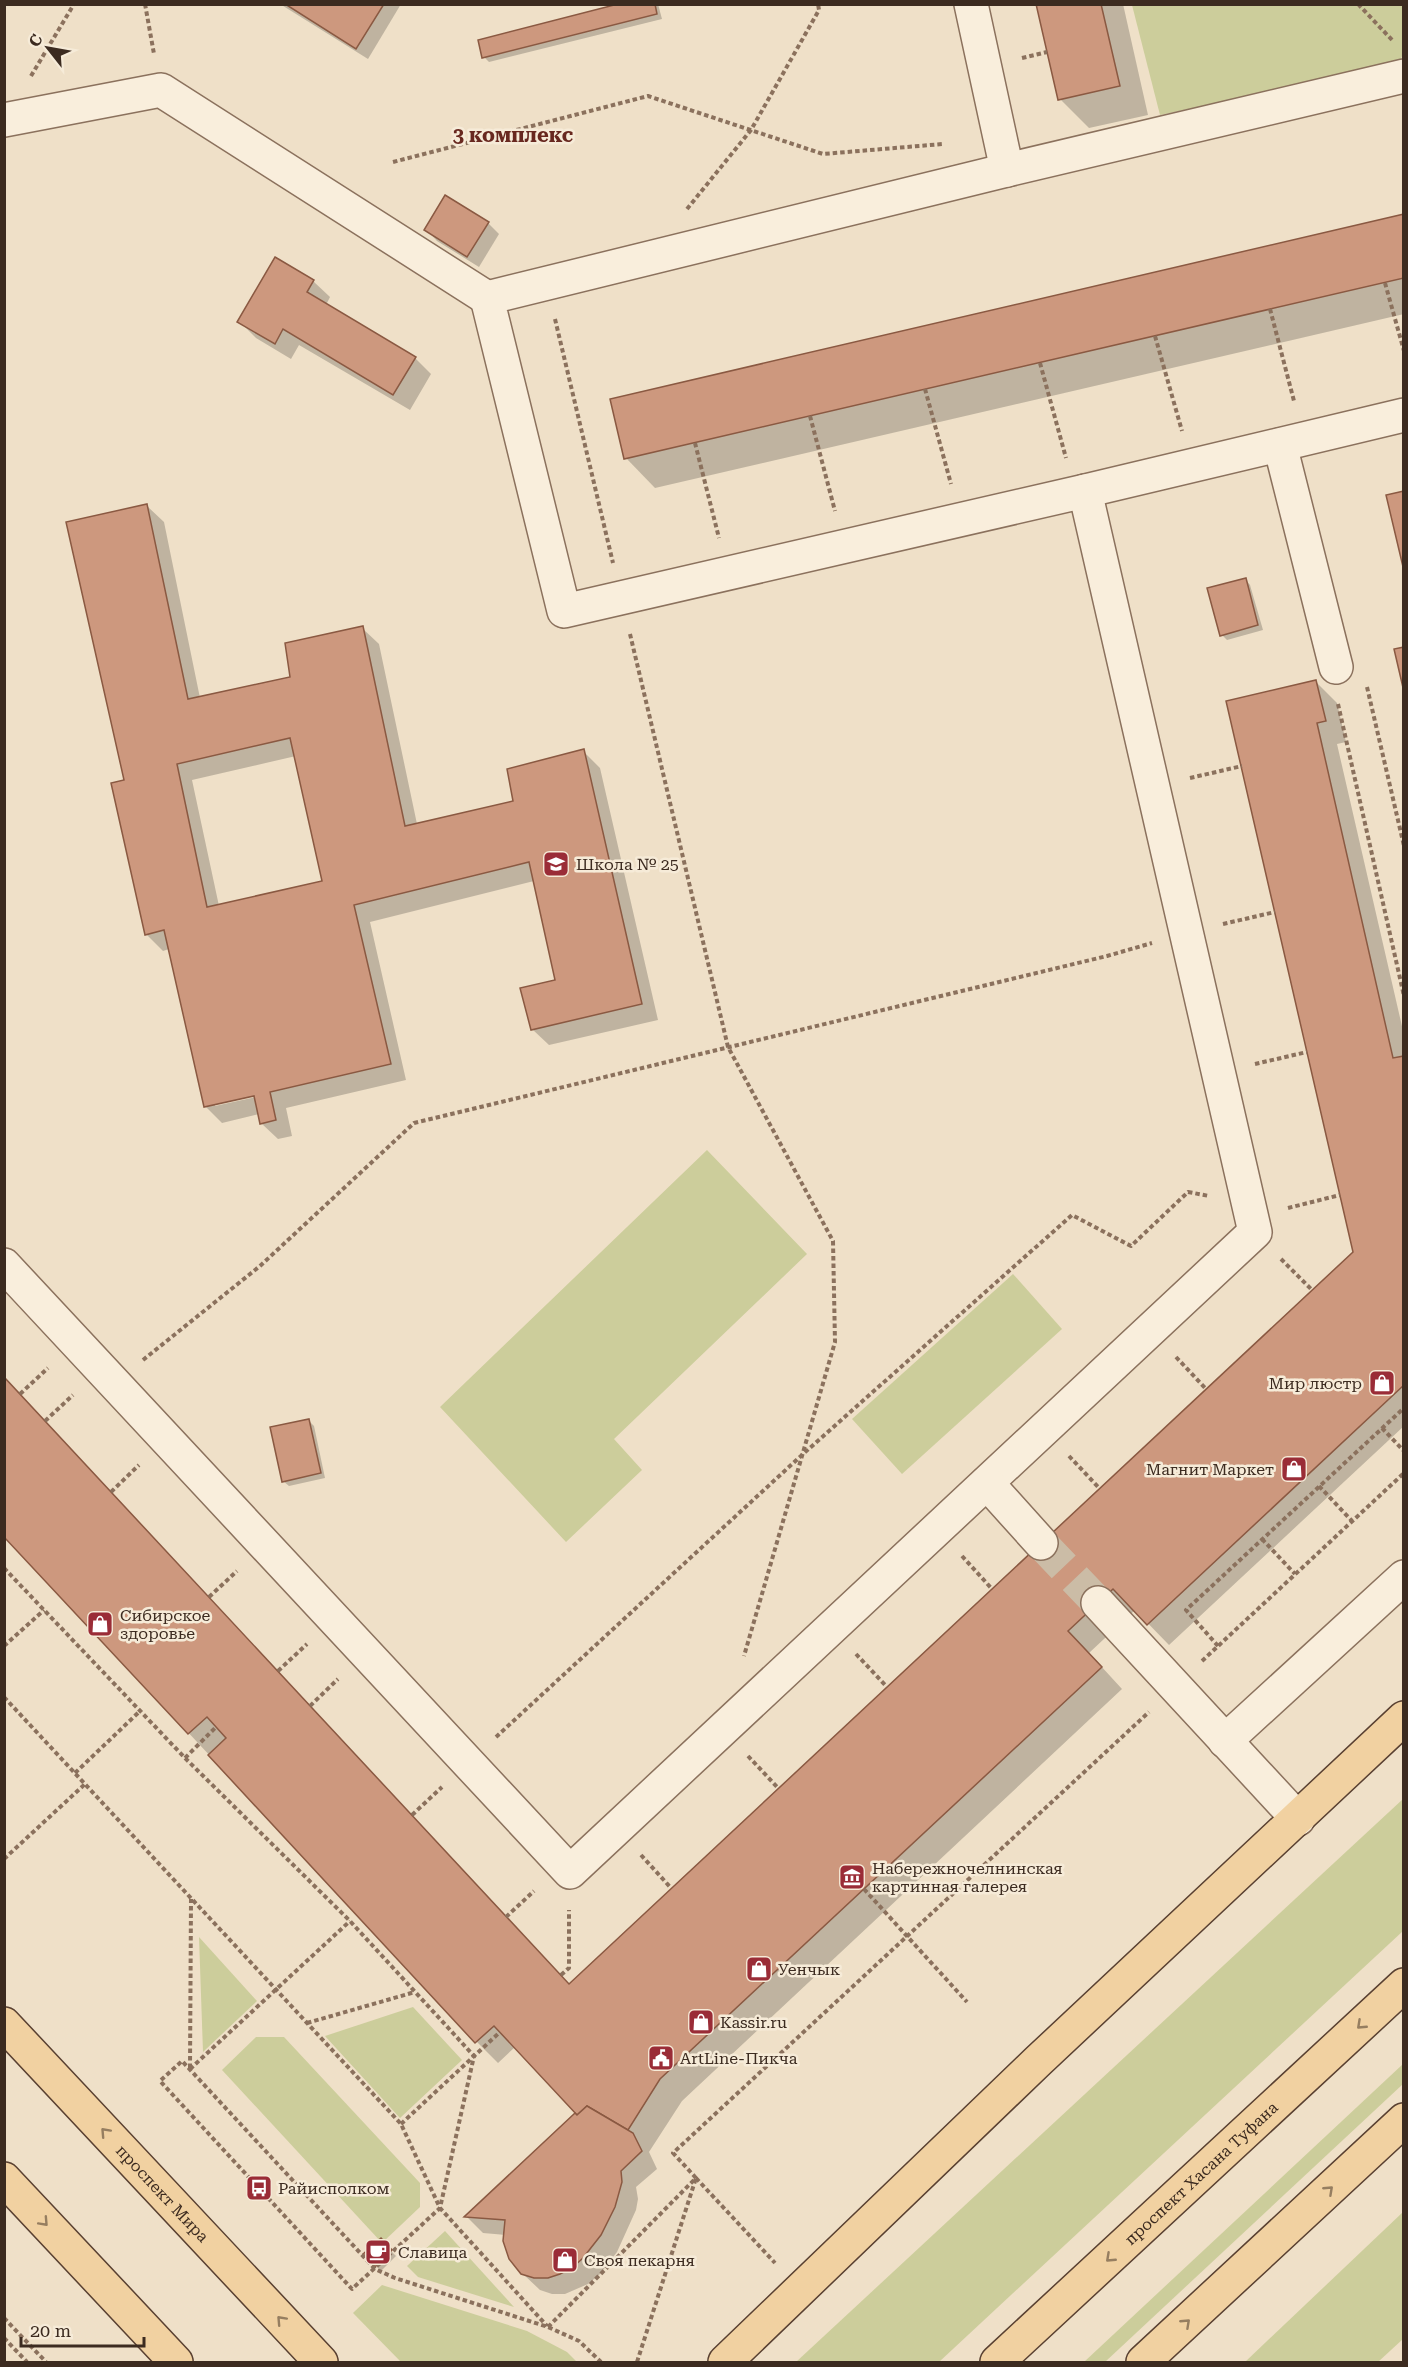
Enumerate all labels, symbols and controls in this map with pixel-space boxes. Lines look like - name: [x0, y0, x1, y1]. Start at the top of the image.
- north arrow: [18, 18, 78, 78]
- text: С: [25, 31, 47, 50]
- district label: 3 комплекс: [453, 123, 574, 147]
- school or university icon: Школа № 25: [541, 849, 571, 879]
- place label: Школа № 25: [576, 855, 679, 874]
- shop icon: Мир люстр: [1367, 1368, 1397, 1398]
- place label: Мир люстр: [1269, 1374, 1362, 1393]
- shop icon: Магнит Маркет: [1279, 1454, 1309, 1484]
- place label: Магнит Маркет: [1146, 1460, 1274, 1479]
- place label: Сибирское здоровье: [120, 1606, 211, 1643]
- shop icon: Сибирское здоровье: [85, 1609, 115, 1639]
- place label: Набережночелнинская картинная галерея: [872, 1859, 1063, 1896]
- museum icon: Набережночелнинская картинная галерея: [837, 1862, 867, 1892]
- shop icon: Уенчык: [744, 1954, 774, 1984]
- place label: Уенчык: [778, 1960, 840, 1979]
- shop icon: Kassir.ru: [686, 2007, 716, 2037]
- place label: Kassir.ru: [720, 2013, 787, 2032]
- one-way arrow: [1357, 2018, 1367, 2029]
- public building icon: ArtLine-Пикча: [646, 2043, 676, 2073]
- place label: ArtLine-Пикча: [680, 2049, 798, 2068]
- street label: проспект Хасана Туфана: [1120, 2097, 1282, 2249]
- one-way arrow: [101, 2128, 112, 2139]
- street label: проспект Мира: [113, 2141, 213, 2246]
- bus stop icon: Райисполком: [244, 2173, 274, 2203]
- place label: Райисполком: [278, 2179, 390, 2198]
- one-way arrow: [1322, 2186, 1332, 2197]
- one-way arrow: [37, 2214, 48, 2225]
- cafe icon: Славица: [363, 2237, 393, 2267]
- place label: Славица: [398, 2243, 467, 2262]
- shop icon: Своя пекарня: [550, 2245, 580, 2275]
- place label: Своя пекарня: [584, 2251, 695, 2270]
- one-way arrow: [1106, 2251, 1117, 2262]
- scale bar: [21, 2310, 144, 2348]
- one-way arrow: [277, 2316, 288, 2327]
- one-way arrow: [1179, 2319, 1190, 2330]
- text: 20 m: [30, 2320, 71, 2341]

